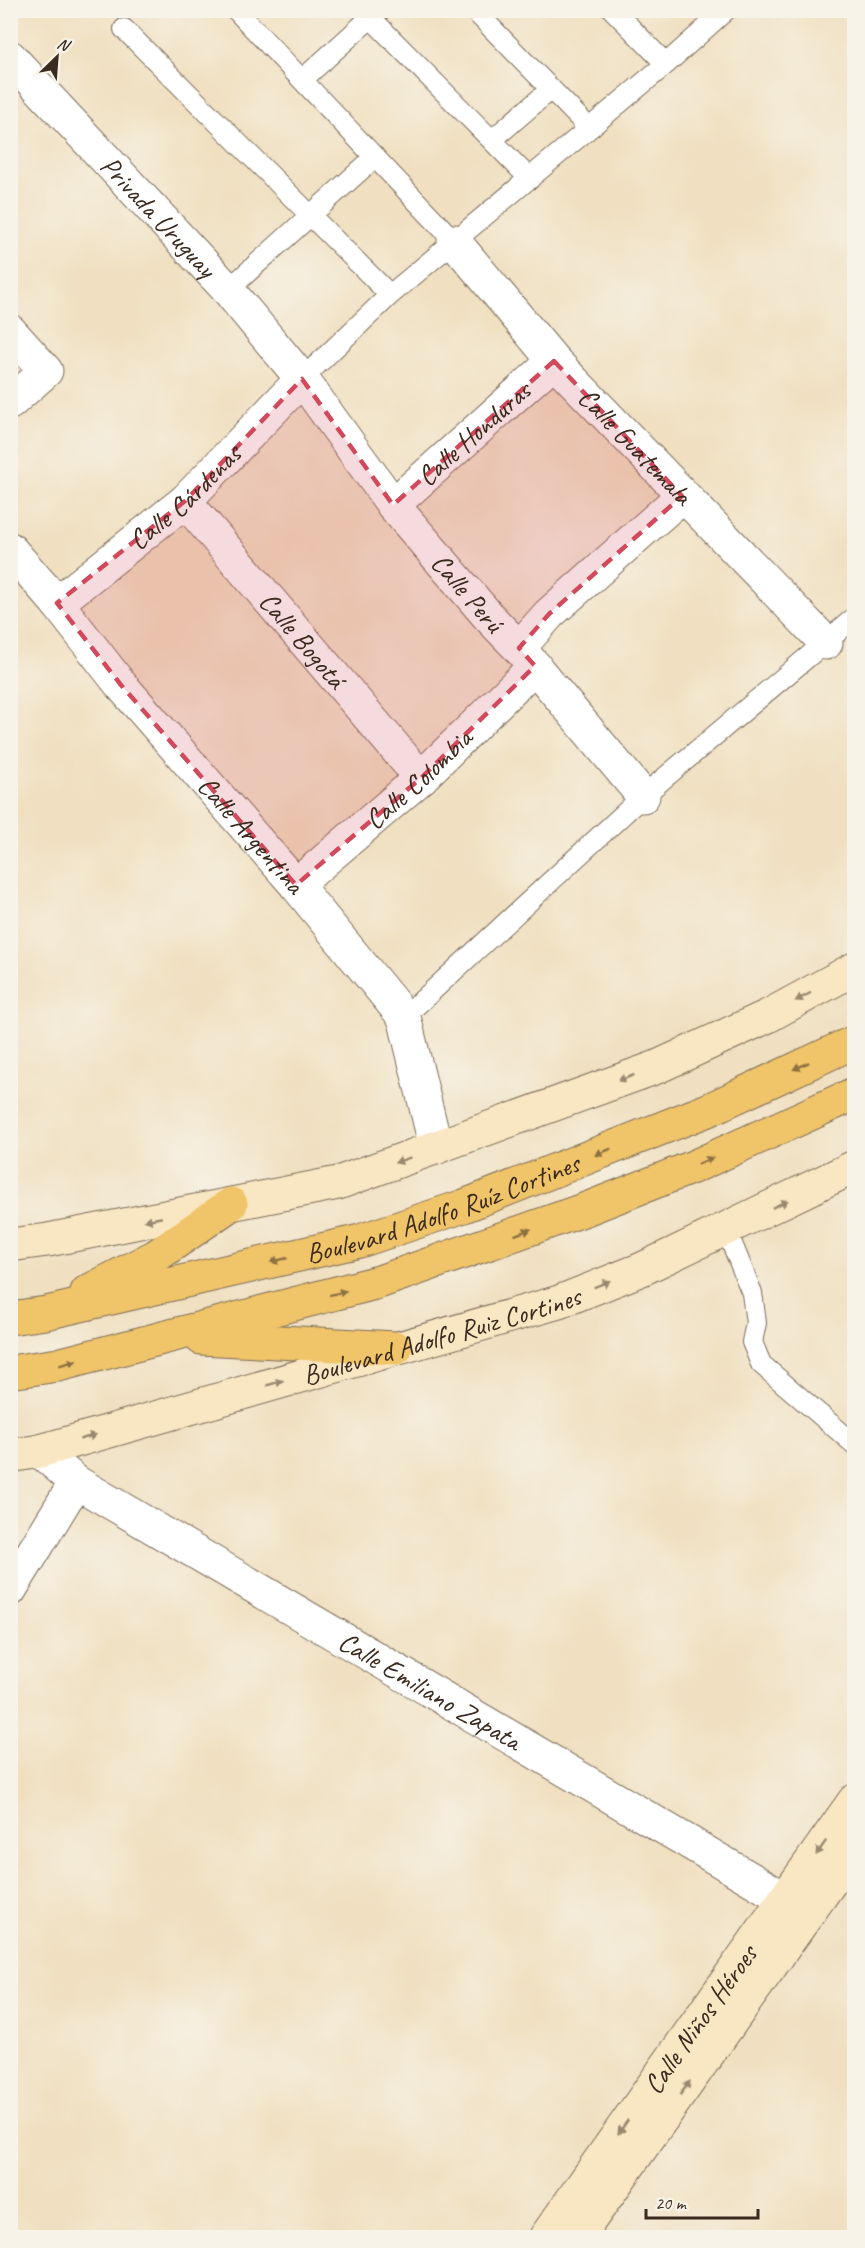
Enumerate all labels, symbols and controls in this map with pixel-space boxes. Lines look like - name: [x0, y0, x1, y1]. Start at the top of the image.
- north arrow: [27, 27, 87, 87]
- text: N: [54, 33, 74, 57]
- street label: Privada Uruguay: [93, 148, 226, 286]
- street label: Calle Honduras: [410, 372, 540, 493]
- street label: Calle Guatemala: [571, 380, 701, 514]
- street label: Calle Cárdenas: [121, 435, 250, 557]
- street label: Calle Perú: [424, 546, 513, 641]
- street label: Calle Bogotá: [252, 584, 356, 698]
- street label: Calle Colombia: [357, 719, 481, 837]
- street label: Calle Argentina: [190, 769, 313, 902]
- one-way arrow: [794, 992, 811, 1002]
- one-way arrow: [793, 1062, 810, 1071]
- one-way arrow: [617, 1074, 635, 1084]
- street label: Boulevard Adolfo Ruíz Cortines: [303, 1145, 587, 1271]
- one-way arrow: [594, 1147, 612, 1157]
- one-way arrow: [394, 1155, 412, 1165]
- one-way arrow: [697, 1157, 714, 1166]
- one-way arrow: [771, 1199, 789, 1209]
- one-way arrow: [143, 1215, 162, 1224]
- one-way arrow: [514, 1226, 532, 1236]
- one-way arrow: [270, 1255, 289, 1265]
- street label: Boulevard Adolfo Ruiz Cortines: [299, 1277, 588, 1393]
- one-way arrow: [594, 1279, 612, 1289]
- one-way arrow: [329, 1287, 347, 1297]
- one-way arrow: [59, 1357, 77, 1367]
- one-way arrow: [266, 1378, 284, 1387]
- one-way arrow: [79, 1432, 97, 1441]
- street label: Calle Emiliano Zapata: [332, 1623, 530, 1759]
- one-way arrow: [815, 1841, 827, 1856]
- street label: Calle Niños Héroes: [636, 1936, 766, 2101]
- one-way arrow: [678, 2080, 690, 2095]
- one-way arrow: [617, 2119, 629, 2135]
- scale bar: [646, 2182, 758, 2220]
- text: 20 m: [655, 2192, 688, 2214]

